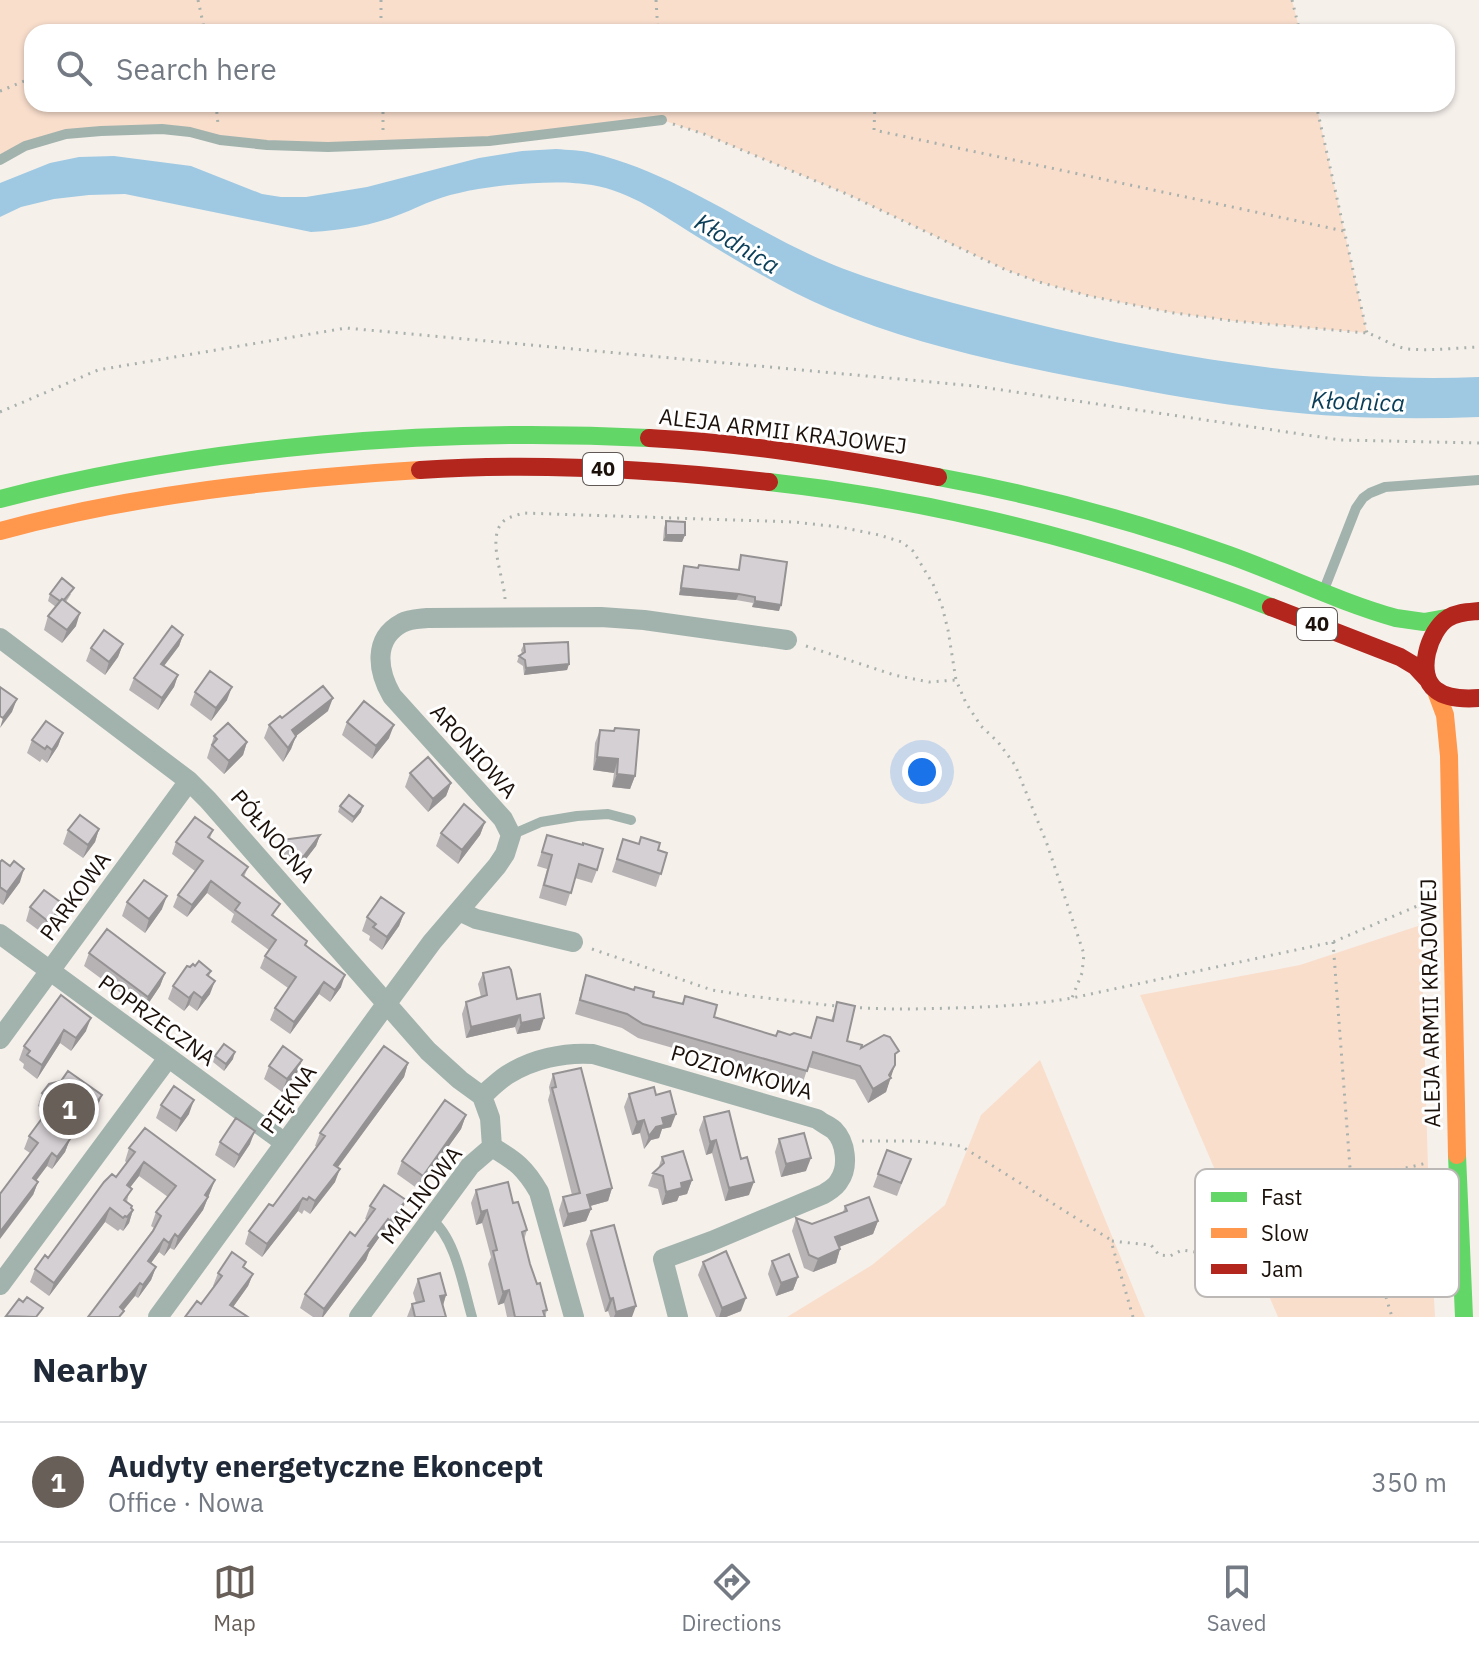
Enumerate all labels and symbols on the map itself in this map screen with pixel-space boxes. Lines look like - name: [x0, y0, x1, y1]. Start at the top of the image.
- water label: Kłodnica: [689, 205, 786, 281]
- water label: Kłodnica: [1311, 383, 1406, 419]
- street label: ALEJA ARMII KRAJOWEJ: [658, 401, 909, 460]
- road number: 40: [583, 453, 623, 485]
- road number: 40: [1297, 608, 1337, 640]
- street label: ARONIOWA: [424, 697, 524, 804]
- your location: [902, 752, 942, 792]
- street label: PÓŁNOCNA: [225, 783, 322, 888]
- street label: PARKOWA: [33, 845, 117, 946]
- street label: ALEJA ARMII KRAJOWEJ: [1413, 878, 1446, 1128]
- street label: POPRZECZNA: [93, 967, 222, 1072]
- street label: POZIOMKOWA: [668, 1037, 816, 1106]
- street label: PIĘKNA: [253, 1058, 322, 1139]
- pin: 1: [43, 1079, 95, 1139]
- street label: MALINOWA: [373, 1140, 468, 1250]
- legend: [1195, 1169, 1459, 1297]
- text: Fast: [1261, 1182, 1302, 1211]
- text: Slow: [1261, 1218, 1309, 1247]
- text: Jam: [1261, 1254, 1303, 1283]

